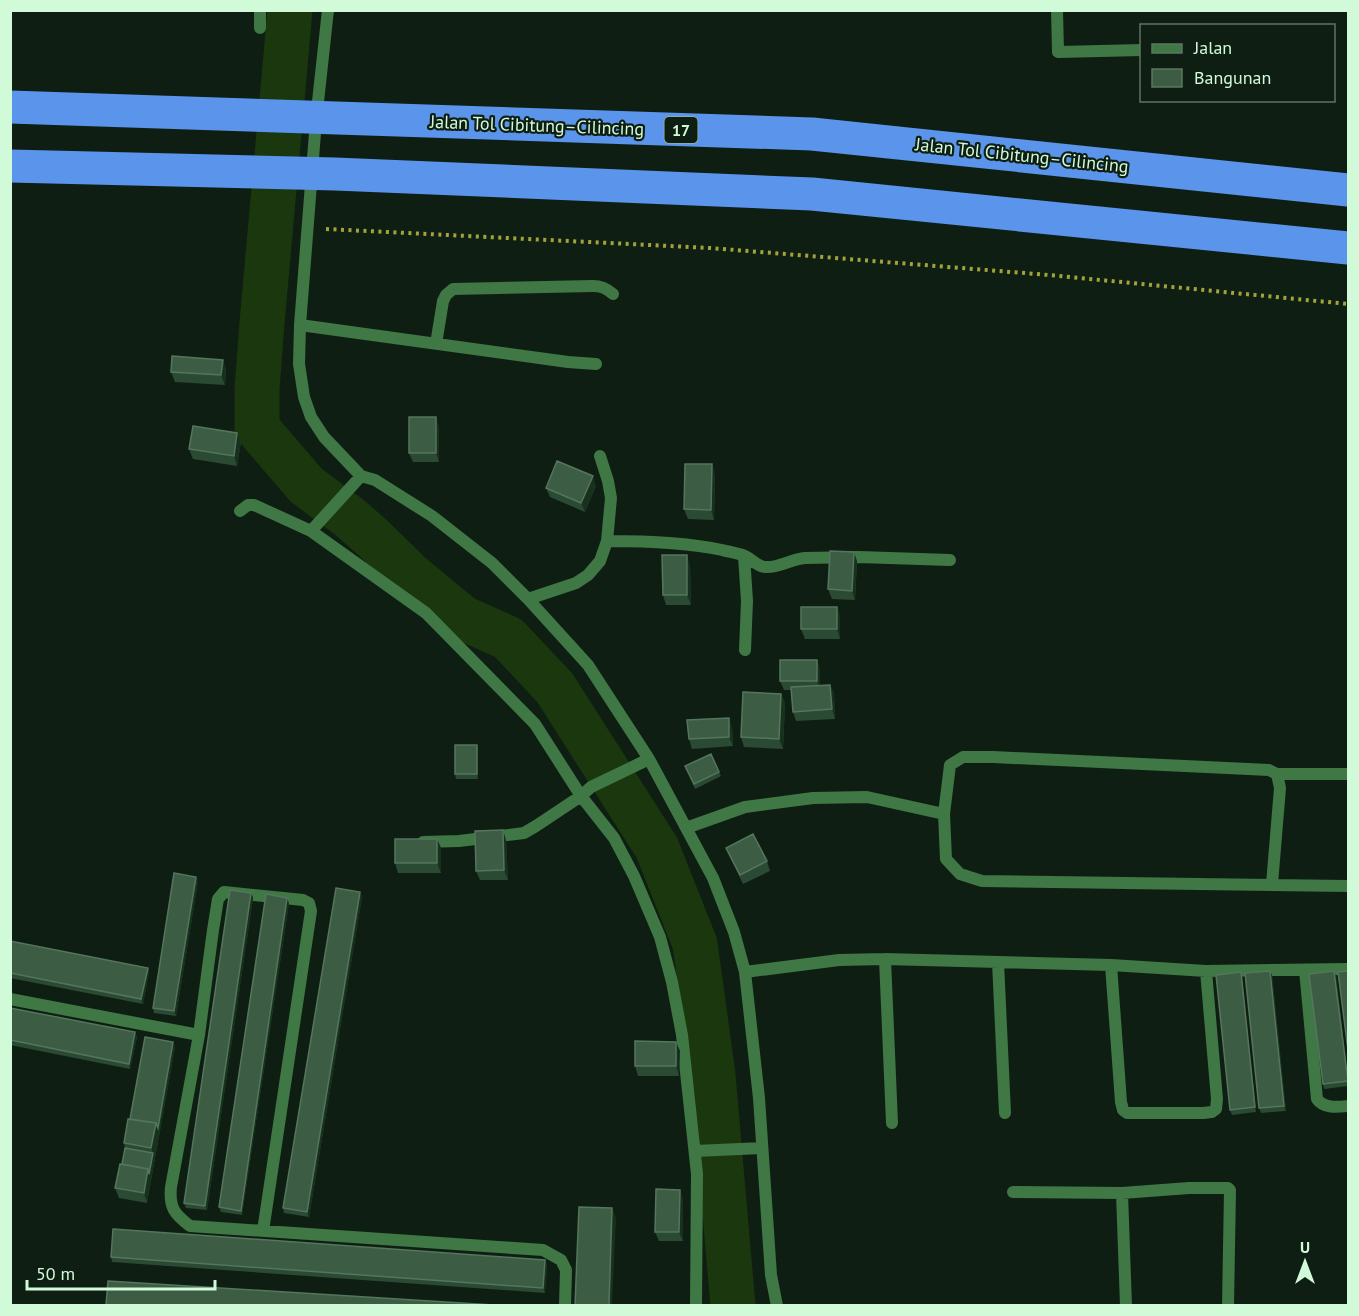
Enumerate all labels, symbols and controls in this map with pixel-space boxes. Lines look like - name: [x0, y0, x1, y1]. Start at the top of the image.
- legend: [1140, 24, 1335, 102]
- text: Jalan: [1193, 36, 1232, 59]
- text: Bangunan: [1194, 66, 1271, 89]
- street label: Jalan Tol Cibitung–Cilincing: [429, 110, 644, 140]
- road number: 17: [664, 117, 698, 143]
- street label: Jalan Tol Cibitung–Cilincing: [913, 132, 1130, 178]
- north arrow: [1275, 1232, 1335, 1292]
- text: U: [1300, 1237, 1310, 1257]
- scale bar: [27, 1253, 214, 1291]
- text: 50 m: [36, 1262, 75, 1285]

